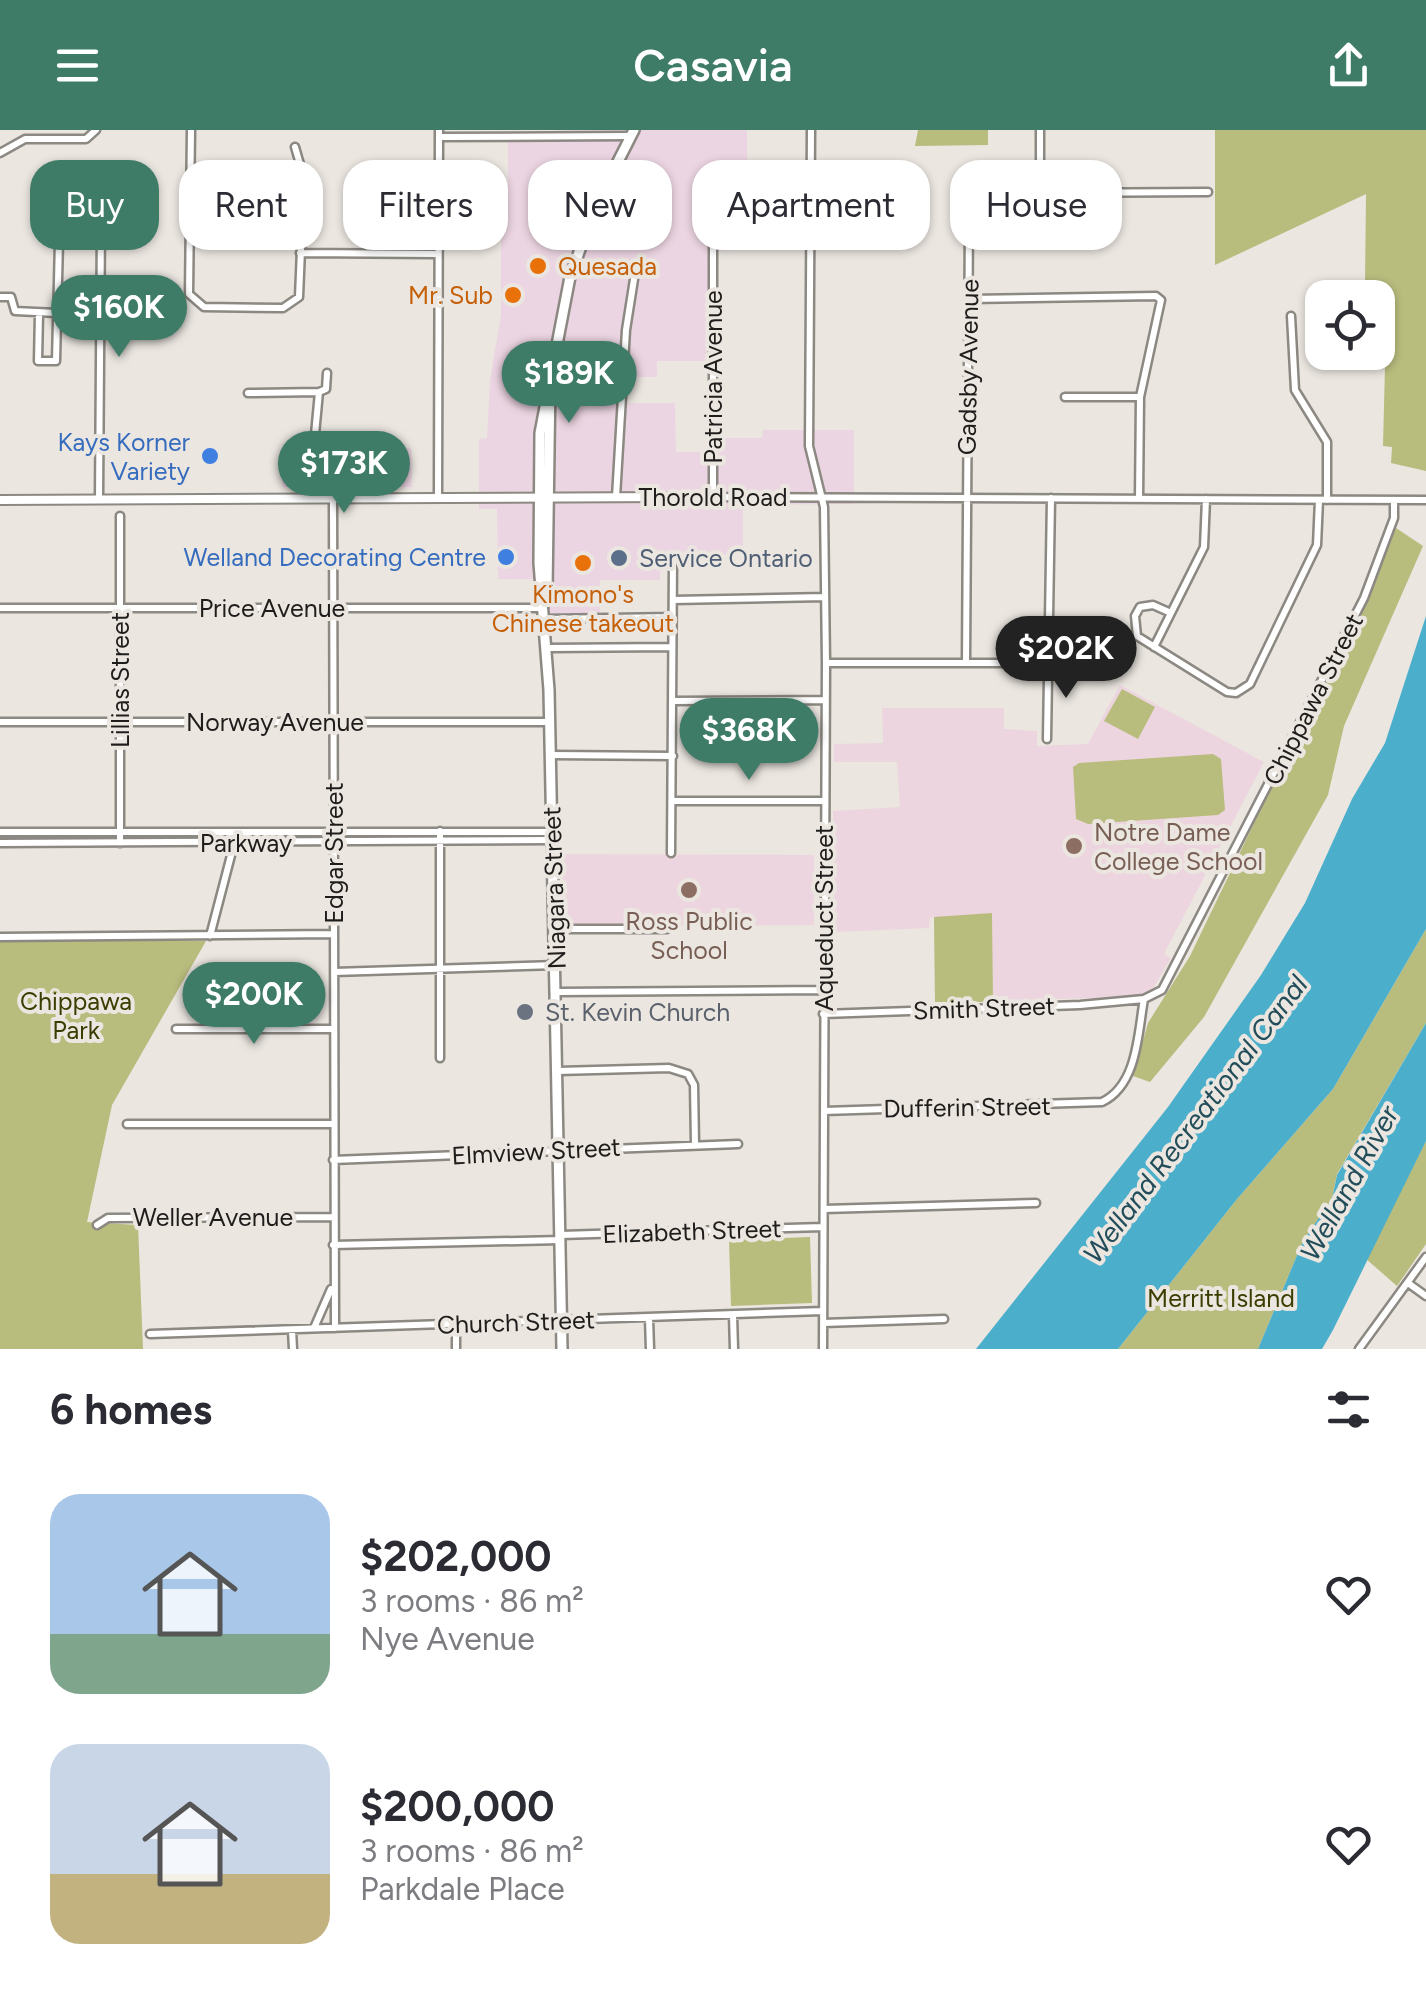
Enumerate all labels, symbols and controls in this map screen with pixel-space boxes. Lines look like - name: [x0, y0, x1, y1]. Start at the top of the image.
- icon: menu: [50, 38, 105, 93]
- text: Casavia: [633, 38, 793, 92]
- icon: share: [1321, 38, 1376, 93]
- chip: Buy: [30, 160, 159, 250]
- chip: Rent: [179, 160, 323, 250]
- chip: Filters: [343, 160, 508, 250]
- chip: New: [528, 160, 672, 250]
- chip: Apartment: [692, 160, 930, 250]
- chip: House: [950, 160, 1122, 250]
- place label: Quesada: [558, 251, 657, 281]
- marker: Quesada: [527, 255, 549, 277]
- pin: $160K: [49, 275, 189, 360]
- street label: Gadsby Avenue: [951, 279, 985, 455]
- place label: Mr. Sub: [408, 280, 493, 310]
- map controls: [1305, 280, 1395, 370]
- button: locate: [1305, 280, 1395, 370]
- marker: Mr. Sub: [502, 284, 524, 306]
- text: $160K: [73, 288, 165, 326]
- street label: Patricia Avenue: [698, 290, 728, 464]
- pin: $189K: [499, 341, 639, 426]
- text: $189K: [524, 354, 614, 392]
- place label: Kays Korner Variety: [57, 427, 191, 486]
- pin: $173K: [274, 431, 414, 516]
- text: $173K: [300, 444, 388, 482]
- marker: Kays Korner Variety: [199, 445, 221, 467]
- street label: Thorold Road: [638, 482, 788, 512]
- place label: Welland Decorating Centre: [184, 542, 486, 572]
- place label: Service Ontario: [639, 543, 813, 573]
- marker: Welland Decorating Centre: [495, 546, 517, 568]
- marker: Service Ontario: [608, 547, 630, 569]
- marker: Kimono's Chinese takeout: [572, 552, 594, 574]
- place label: Kimono's Chinese takeout: [492, 579, 674, 638]
- street label: Price Avenue: [199, 593, 345, 623]
- street label: Chippawa Street: [1257, 608, 1369, 790]
- street label: Lillias Street: [105, 612, 135, 748]
- pin: $202K: [996, 616, 1136, 701]
- text: $202K: [1018, 629, 1114, 667]
- pin: $368K: [679, 698, 819, 783]
- street label: Norway Avenue: [186, 707, 364, 737]
- text: $368K: [702, 711, 796, 749]
- street label: Edgar Street: [319, 782, 349, 924]
- street label: Niagara Street: [536, 806, 572, 970]
- place label: Notre Dame College School: [1094, 817, 1263, 876]
- street label: Aqueduct Street: [809, 825, 839, 1011]
- street label: Parkway: [200, 828, 292, 858]
- marker: Notre Dame College School: [1063, 835, 1085, 857]
- marker: Ross Public School: [678, 879, 700, 901]
- place label: Ross Public School: [625, 906, 753, 965]
- pin: $200K: [184, 962, 324, 1047]
- water label: Welland Recreational Canal: [1076, 968, 1315, 1270]
- text: $200K: [204, 975, 304, 1013]
- park label: Chippawa Park: [20, 986, 132, 1045]
- street label: Smith Street: [913, 991, 1055, 1025]
- place label: St. Kevin Church: [545, 997, 730, 1027]
- marker: St. Kevin Church: [514, 1001, 536, 1023]
- street label: Dufferin Street: [883, 1091, 1051, 1123]
- water label: Welland River: [1292, 1098, 1406, 1266]
- street label: Elmview Street: [451, 1132, 621, 1170]
- street label: Weller Avenue: [133, 1202, 293, 1232]
- street label: Elizabeth Street: [602, 1213, 782, 1249]
- park label: Merritt Island: [1147, 1283, 1295, 1313]
- street label: Church Street: [437, 1304, 595, 1340]
- icon: filters: [1321, 1382, 1376, 1437]
- text: 6 homes: [50, 1384, 212, 1435]
- text: $202,000: [360, 1531, 552, 1582]
- icon: home: [130, 1534, 250, 1654]
- icon: heart: [1321, 1567, 1376, 1622]
- text: 3 rooms · 86 m²: [360, 1582, 584, 1620]
- text: Nye Avenue: [360, 1620, 535, 1658]
- text: $200,000: [360, 1781, 554, 1832]
- icon: home: [130, 1784, 250, 1904]
- icon: heart: [1321, 1817, 1376, 1872]
- text: 3 rooms · 86 m²: [360, 1832, 584, 1870]
- text: Parkdale Place: [360, 1870, 565, 1908]

